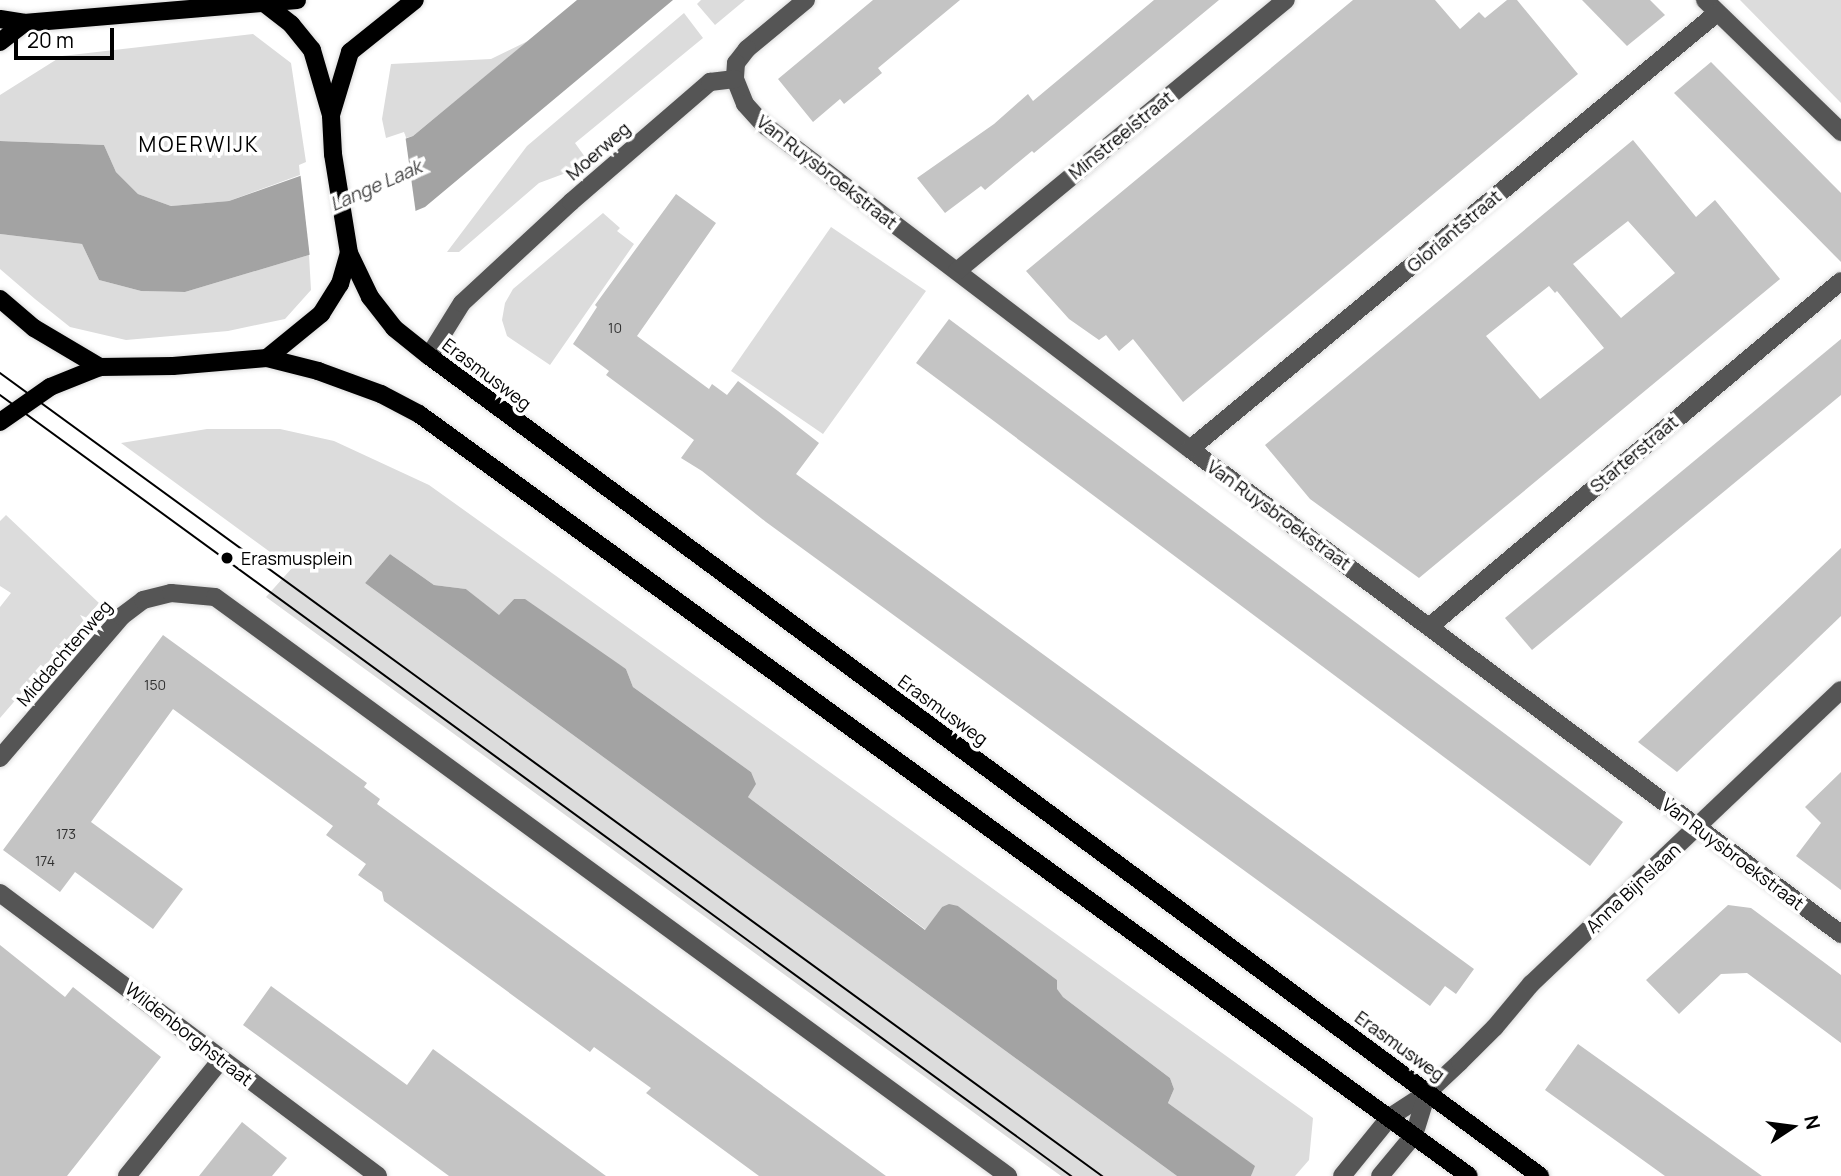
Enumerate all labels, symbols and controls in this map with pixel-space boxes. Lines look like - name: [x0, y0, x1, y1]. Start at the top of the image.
- scale bar: [18, 14, 117, 58]
- text: 20 m: [27, 26, 74, 54]
- street label: Minstreelstraat: [1064, 86, 1178, 184]
- street label: Van Ruysbroekstraat: [753, 110, 901, 234]
- street label: Moerweg: [562, 117, 634, 185]
- district label: MOERWIJK: [140, 131, 258, 157]
- water label: Lange Laak: [327, 156, 425, 216]
- street label: Gloriantstraat: [1403, 185, 1505, 277]
- house number: 10: [608, 320, 622, 336]
- street label: Erasmusweg: [438, 334, 536, 414]
- street label: Starterstraat: [1586, 411, 1682, 497]
- street label: Van Ruysbroekstraat: [1203, 456, 1355, 574]
- place label: Erasmusplein: [241, 547, 353, 569]
- marker: Erasmusplein: [219, 550, 235, 566]
- street label: Middachtenweg: [12, 595, 116, 711]
- street label: Erasmusweg: [894, 670, 992, 750]
- house number: 150: [144, 677, 166, 693]
- street label: Van Ruysbroekstraat: [1658, 794, 1808, 914]
- house number: 173: [56, 826, 76, 842]
- street label: Anna Bijnslaan: [1581, 839, 1685, 937]
- house number: 174: [35, 853, 55, 869]
- street label: Wildenborghstraat: [121, 978, 257, 1090]
- street label: Erasmusweg: [1351, 1006, 1449, 1086]
- north arrow: [1757, 1092, 1827, 1162]
- text: N: [1798, 1113, 1827, 1132]

